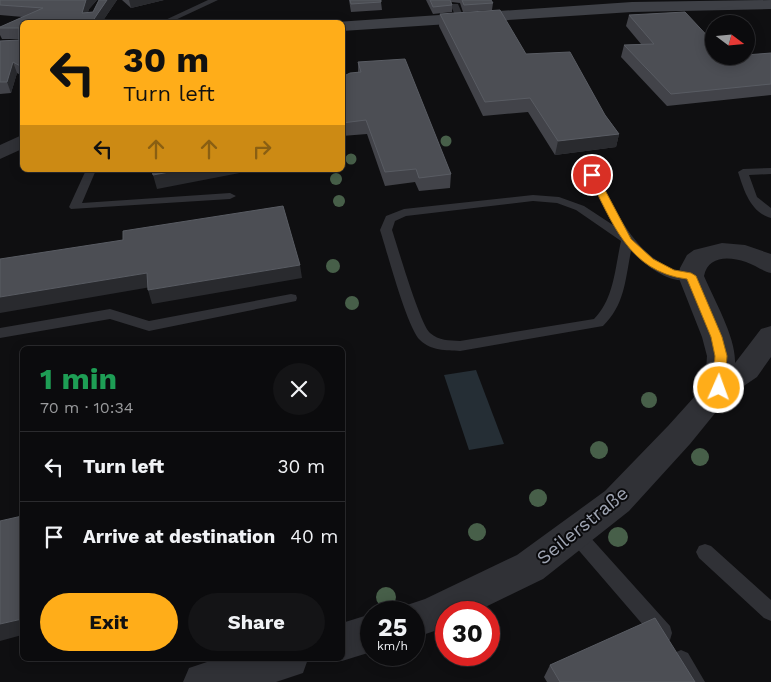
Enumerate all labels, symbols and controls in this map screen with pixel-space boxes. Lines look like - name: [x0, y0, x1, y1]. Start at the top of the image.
- north arrow: [705, 15, 755, 65]
- map controls: [705, 15, 755, 65]
- text: 30 m: [123, 39, 209, 81]
- icon: left: [40, 40, 105, 105]
- text: Turn left: [123, 81, 215, 106]
- icon: left: [89, 135, 117, 163]
- icon: ahead: [142, 135, 170, 163]
- icon: ahead: [195, 135, 223, 163]
- icon: right: [248, 135, 276, 163]
- pin: [571, 154, 613, 196]
- icon: arrive: [578, 161, 606, 189]
- text: 1 min: [40, 361, 117, 396]
- position arrow: [692, 361, 744, 413]
- button: close: [273, 363, 325, 415]
- text: 70 m · 10:34: [40, 398, 134, 417]
- icon: left: [40, 453, 68, 481]
- text: Turn left: [83, 455, 164, 478]
- text: 30 m: [278, 455, 325, 478]
- street label: Seilerstraße: [532, 481, 633, 569]
- icon: arrive: [40, 523, 68, 551]
- text: Arrive at destination: [83, 525, 275, 548]
- text: 40 m: [290, 525, 338, 548]
- button: Exit: [40, 593, 178, 651]
- button: Share: [188, 593, 325, 651]
- speed limit sign: 30: [435, 601, 500, 666]
- text: 25: [378, 613, 407, 642]
- text: km/h: [377, 639, 408, 653]

